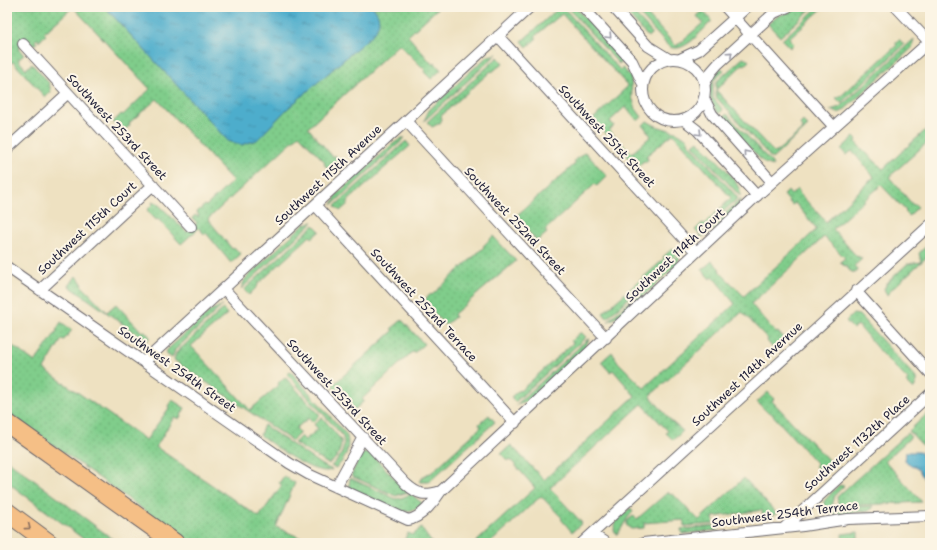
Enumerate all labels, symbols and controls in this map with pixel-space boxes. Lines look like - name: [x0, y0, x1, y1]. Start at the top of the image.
- one-way arrow: [605, 31, 612, 39]
- one-way arrow: [725, 51, 732, 58]
- street label: Southwest 253rd Street: [63, 70, 171, 184]
- street label: Southwest 251st Street: [555, 81, 659, 191]
- street label: Southwest 115th Avenue: [271, 121, 385, 229]
- one-way arrow: [694, 128, 702, 135]
- one-way arrow: [743, 150, 751, 158]
- street label: Southwest 252nd Street: [461, 164, 569, 278]
- street label: Southwest 115th Court: [34, 178, 140, 278]
- street label: Southwest 114th Court: [622, 205, 728, 305]
- street label: Southwest 252nd Terrace: [367, 245, 481, 365]
- street label: Southwest 114th Avernue: [688, 318, 806, 430]
- street label: Southwest 254th Street: [115, 322, 239, 416]
- street label: Southwest 253rd Street: [283, 335, 391, 449]
- street label: Southwest 1132th Place: [801, 391, 913, 495]
- street label: Southwest 254th Terrace: [711, 497, 860, 531]
- one-way arrow: [23, 523, 30, 530]

